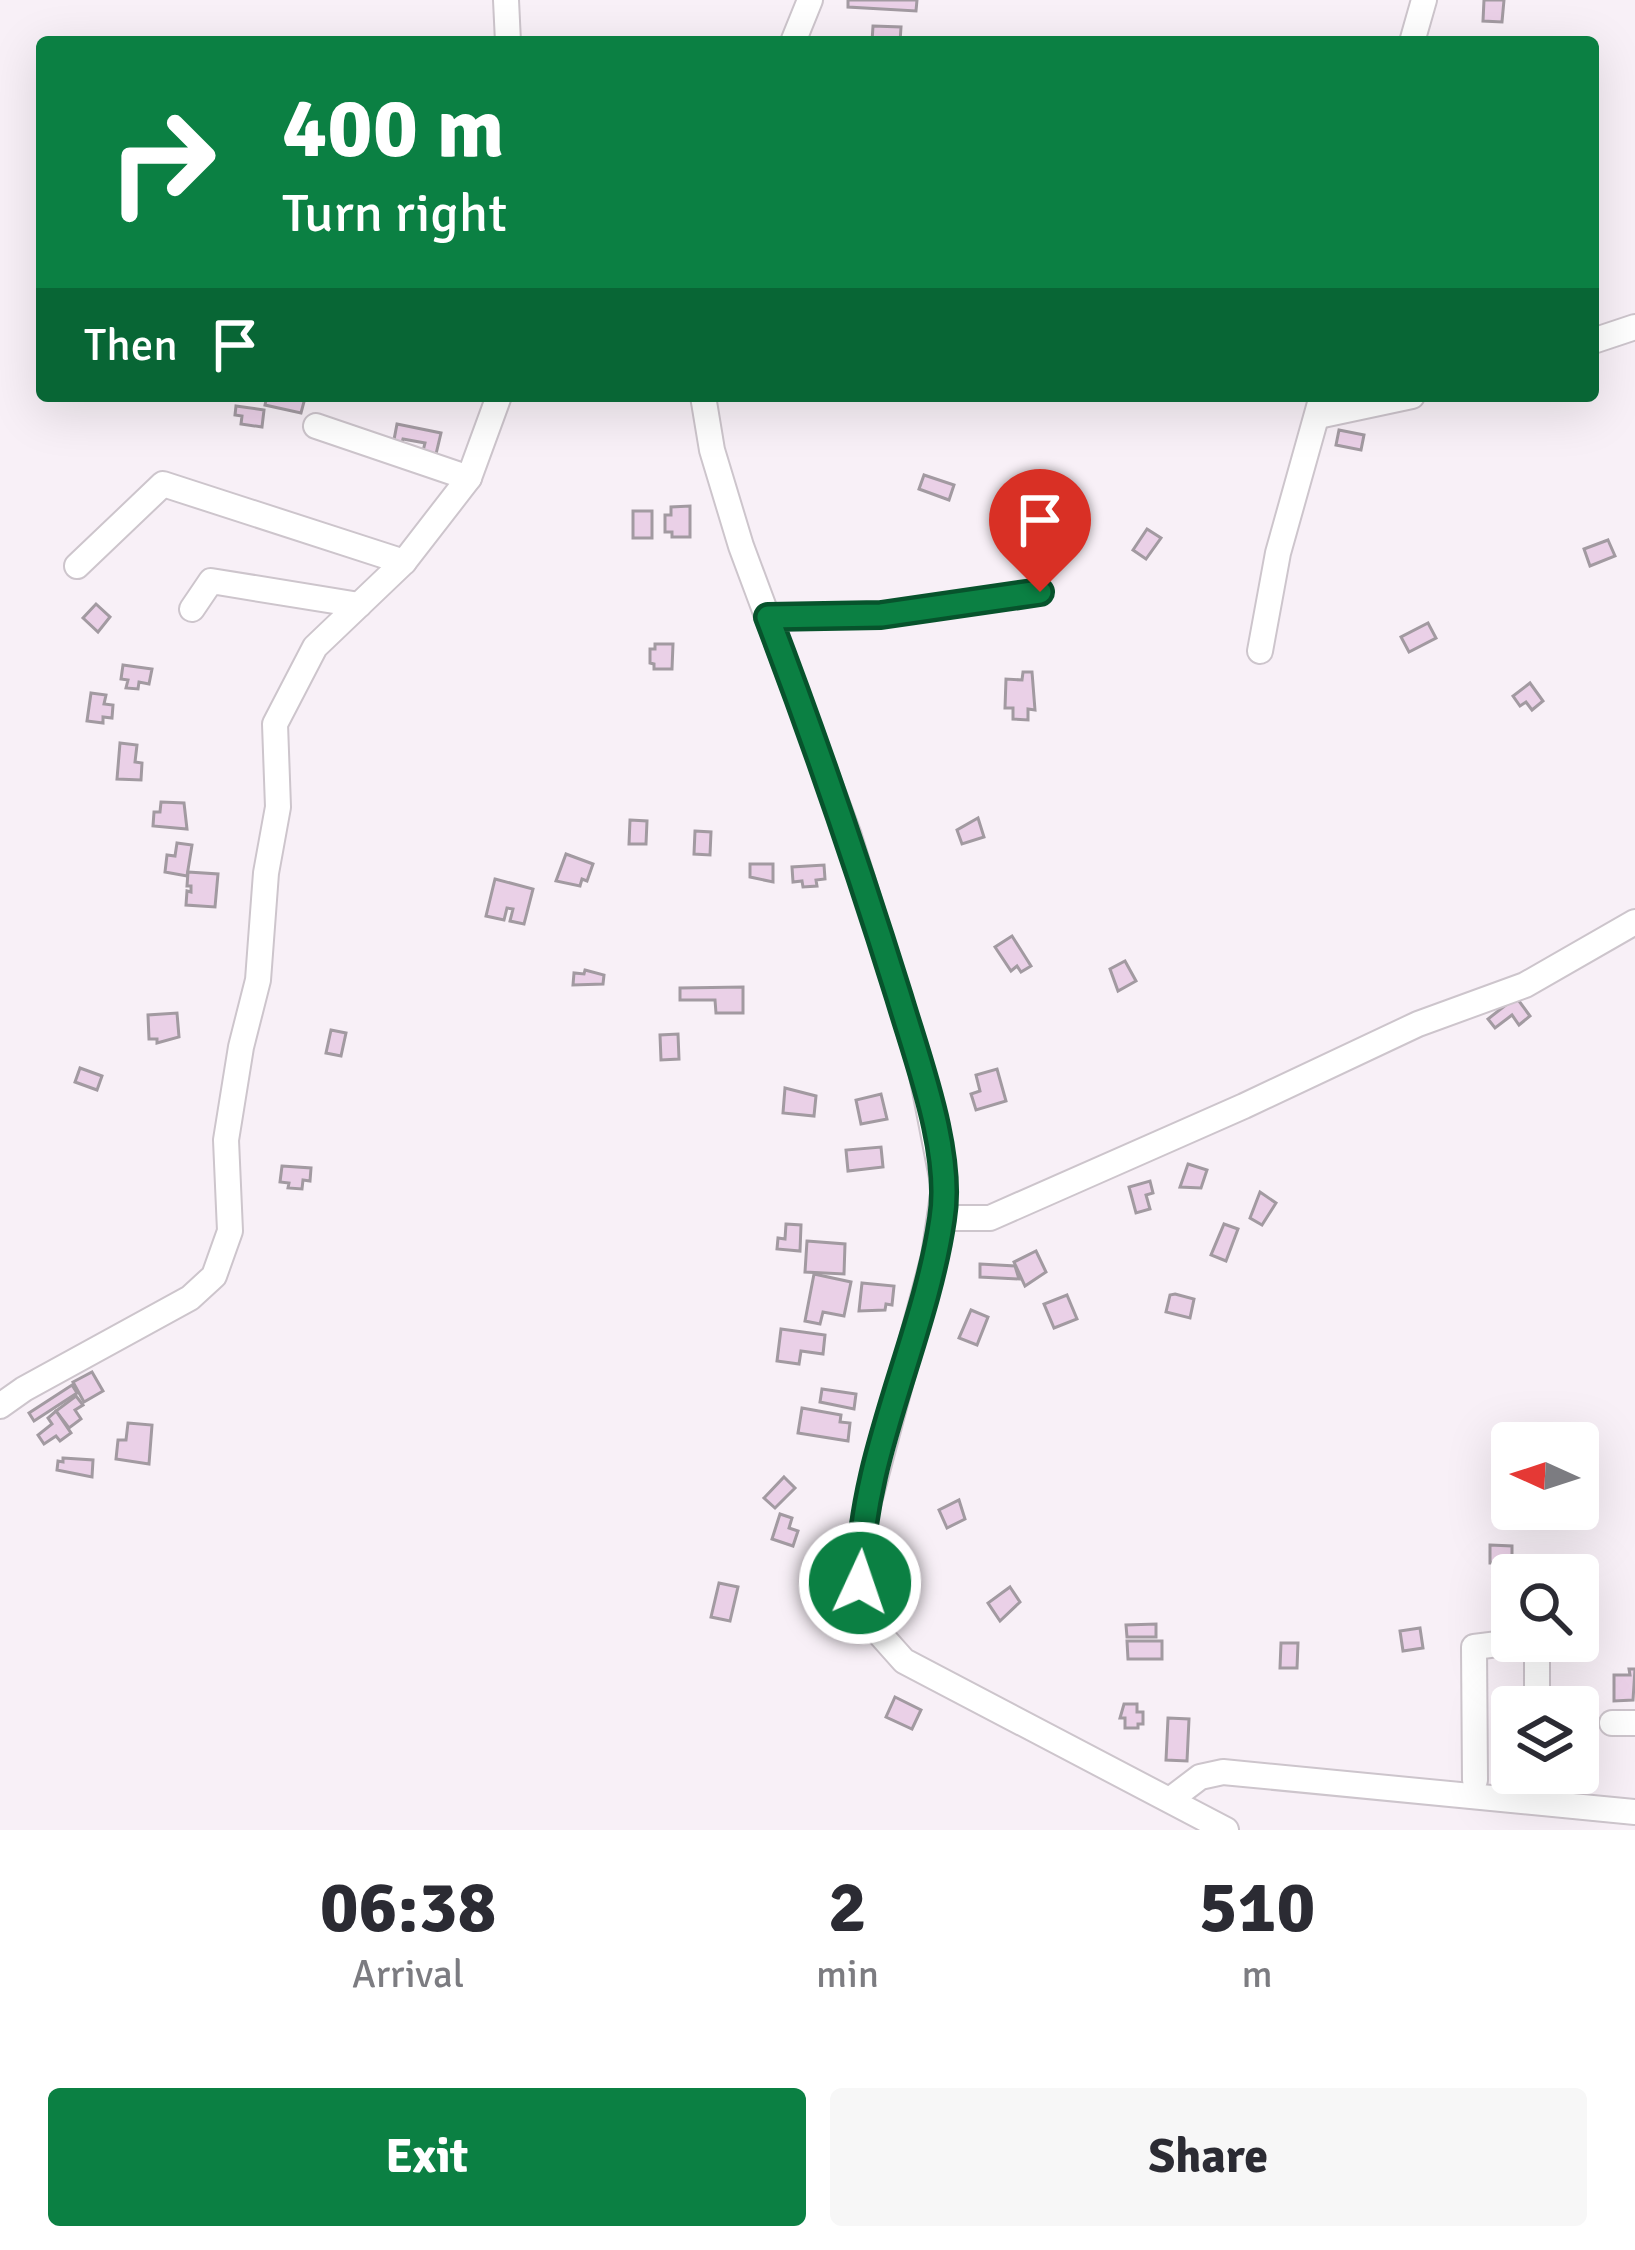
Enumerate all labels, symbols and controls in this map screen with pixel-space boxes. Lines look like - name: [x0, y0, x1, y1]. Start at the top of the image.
- text: 400 m: [282, 77, 504, 181]
- icon: right: [84, 84, 240, 240]
- text: Turn right: [282, 180, 507, 247]
- icon: arrive: [202, 312, 268, 378]
- text: Then: [84, 318, 178, 373]
- pin: [989, 469, 1091, 592]
- icon: arrive: [1007, 487, 1073, 553]
- north arrow: [1491, 1422, 1599, 1530]
- map controls: [1491, 1422, 1599, 1794]
- position arrow: [797, 1520, 923, 1646]
- button: search: [1491, 1554, 1599, 1662]
- button: layers: [1491, 1686, 1599, 1794]
- text: 06:38: [320, 1863, 496, 1952]
- text: 2: [828, 1863, 867, 1952]
- text: 510: [1199, 1863, 1315, 1952]
- text: Arrival: [352, 1950, 464, 1998]
- text: min: [816, 1950, 879, 1998]
- text: m: [1241, 1950, 1273, 1998]
- button: Exit: [48, 2088, 806, 2226]
- button: Share: [830, 2088, 1587, 2226]

